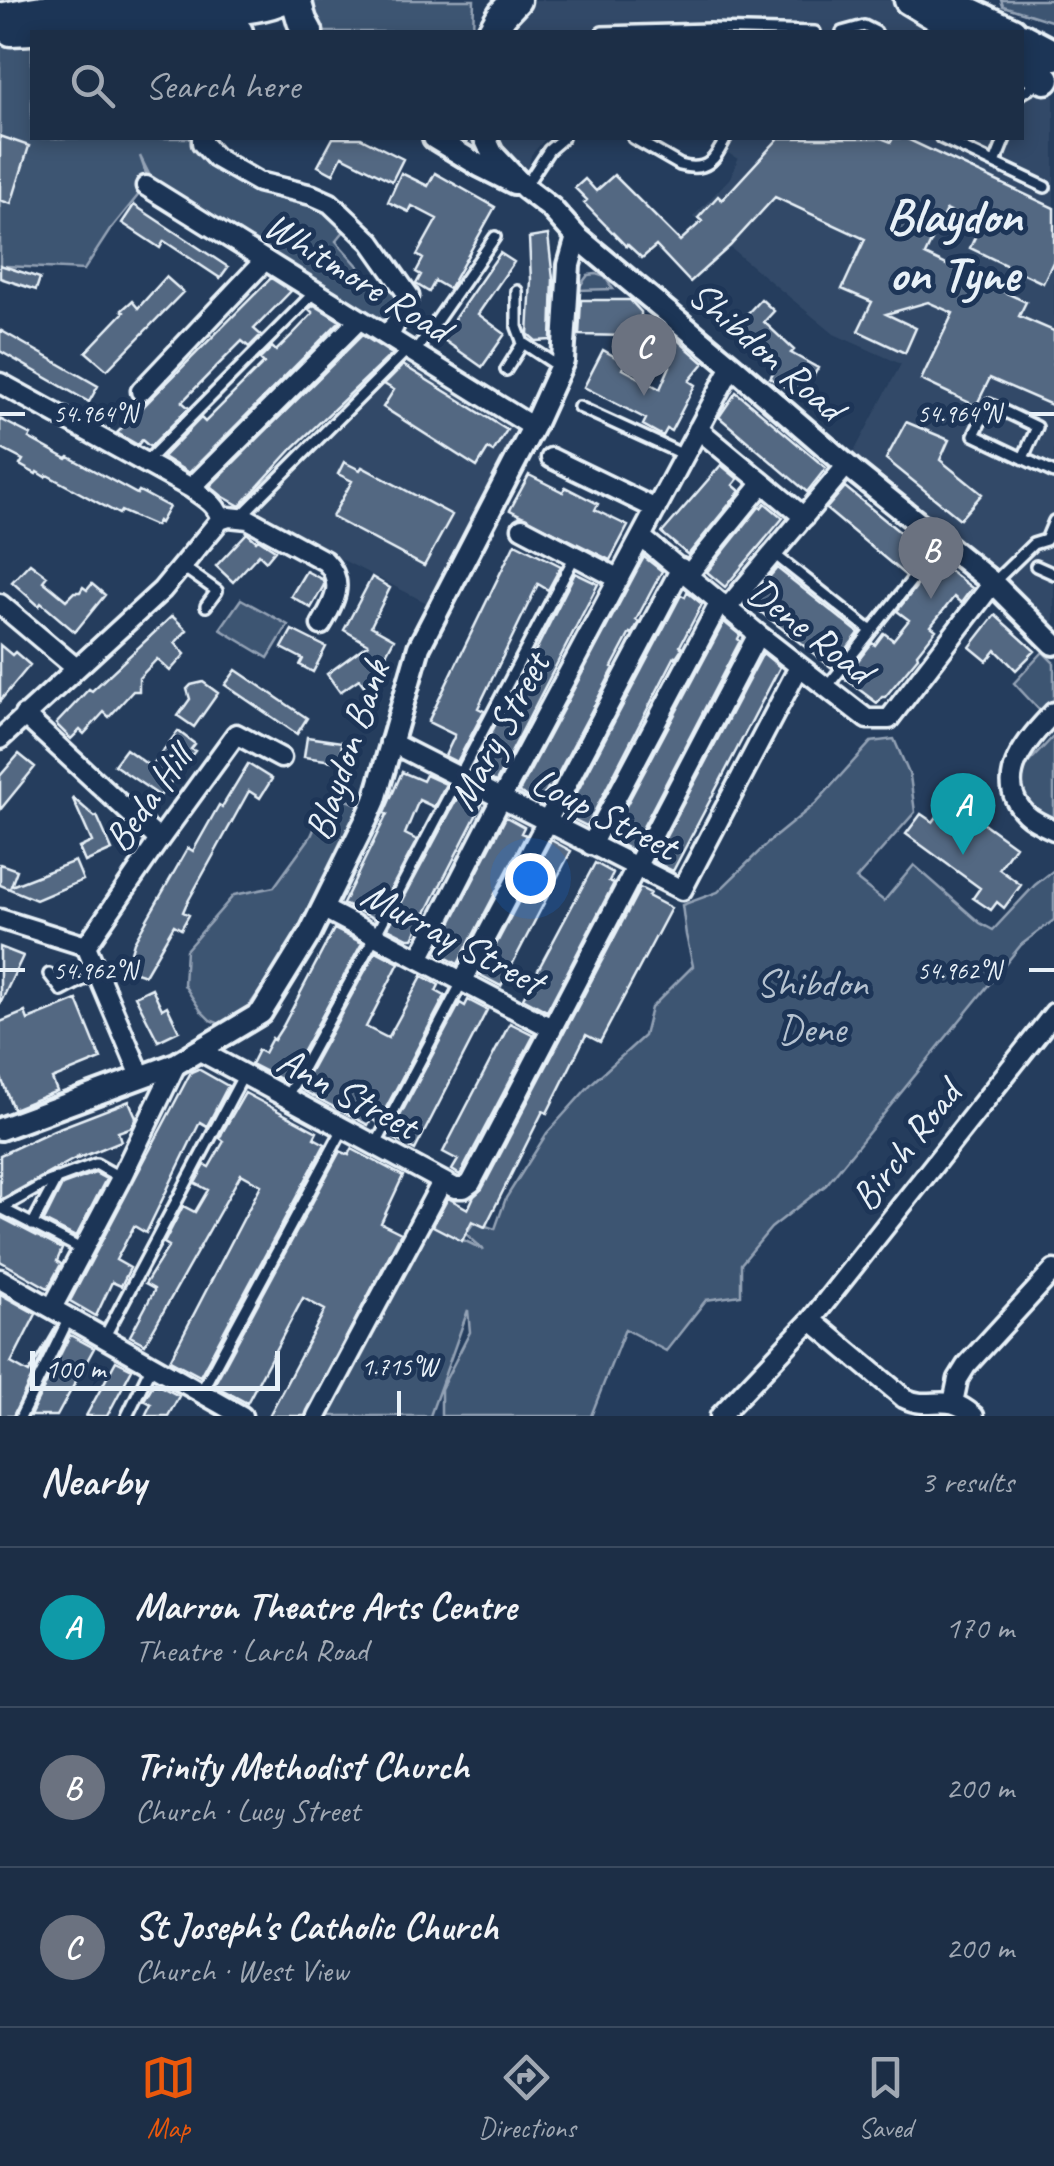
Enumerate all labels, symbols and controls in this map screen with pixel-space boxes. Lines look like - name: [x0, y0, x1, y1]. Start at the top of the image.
- search box: [30, 30, 1024, 140]
- icon: search: [65, 58, 120, 113]
- text: Search here: [145, 62, 300, 109]
- district label: Blaydon on Tyne: [886, 184, 1024, 305]
- street label: Whitmore Road: [255, 200, 465, 357]
- street label: Shibdon Road: [678, 270, 859, 436]
- pin: C: [612, 314, 676, 396]
- text: 54.964°N: [53, 398, 141, 430]
- text: 54.964°N: [917, 398, 1005, 430]
- pin: B: [898, 516, 964, 599]
- street label: Dene Road: [738, 567, 888, 699]
- street label: Mary Street: [437, 641, 563, 818]
- street label: Blaydon Bank: [293, 652, 402, 847]
- street label: Beda Hill: [93, 731, 207, 861]
- street label: Loup Street: [523, 756, 689, 874]
- pin: A: [930, 772, 996, 855]
- your location: [505, 853, 556, 904]
- street label: Murray Street: [353, 869, 557, 1009]
- text: 54.962°N: [53, 955, 141, 987]
- text: 54.962°N: [917, 955, 1005, 987]
- park label: Shibdon Dene: [756, 958, 869, 1054]
- street label: Ann Street: [269, 1035, 430, 1152]
- street label: Birch Road: [840, 1066, 976, 1221]
- scale bar: [30, 1346, 280, 1390]
- text: 100 m: [45, 1351, 105, 1386]
- text: 1.715°W: [361, 1351, 441, 1383]
- text: Nearby: [40, 1455, 146, 1508]
- text: 3 results: [920, 1461, 1014, 1502]
- text: Marron Theatre Arts Centre: [135, 1583, 516, 1630]
- text: A: [64, 1607, 81, 1648]
- text: 170 m: [945, 1607, 1014, 1648]
- text: Theatre · Larch Road: [135, 1630, 368, 1671]
- text: Trinity Methodist Church: [135, 1743, 469, 1790]
- text: B: [64, 1767, 81, 1808]
- text: 200 m: [945, 1767, 1014, 1808]
- text: Church · Lucy Street: [135, 1790, 360, 1831]
- text: St Joseph's Catholic Church: [135, 1903, 498, 1950]
- text: C: [65, 1927, 80, 1968]
- text: 200 m: [945, 1927, 1014, 1968]
- text: Church · West View: [135, 1950, 348, 1991]
- tab: Map: [141, 2050, 196, 2145]
- tab: Directions: [478, 2050, 576, 2145]
- tab: Saved: [858, 2050, 913, 2145]

